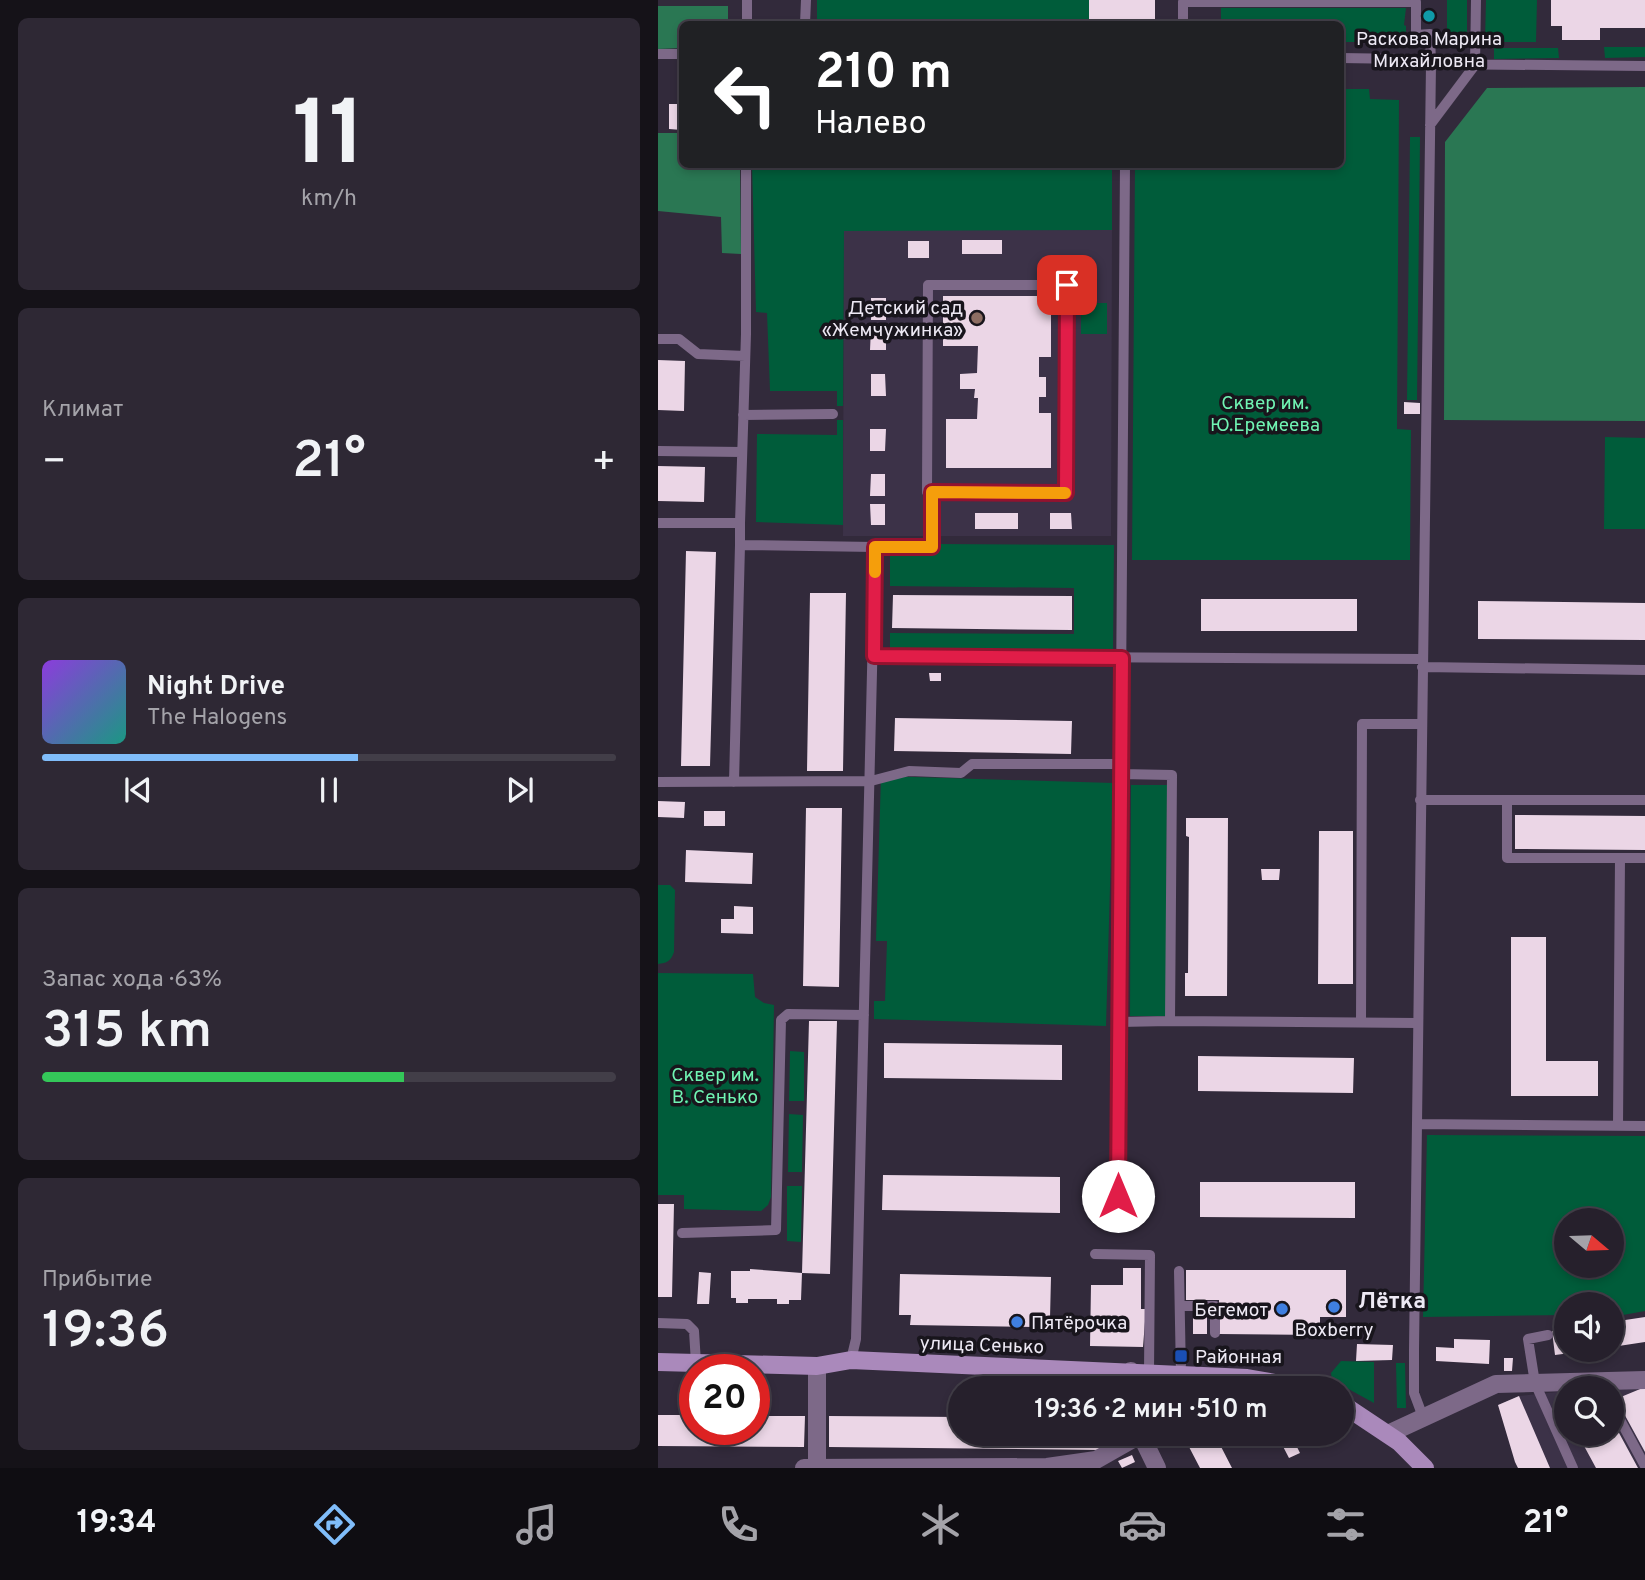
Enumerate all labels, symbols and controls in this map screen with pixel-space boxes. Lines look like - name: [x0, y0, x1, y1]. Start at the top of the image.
- marker: Раскова Марина Михайловна: [1421, 8, 1437, 24]
- place label: Раскова Марина Михайловна: [1356, 28, 1502, 74]
- text: 210 m: [815, 44, 952, 106]
- icon: left: [700, 49, 791, 140]
- text: 11: [293, 82, 365, 197]
- text: Налево: [815, 105, 927, 145]
- text: km/h: [301, 185, 357, 214]
- pin: [1037, 255, 1097, 315]
- icon: arrive: [1048, 266, 1086, 304]
- place label: Детский сад «Жемчужинка»: [822, 297, 963, 343]
- marker: Детский сад «Жемчужинка»: [969, 310, 985, 326]
- park label: Сквер им. Ю.Еремеева: [1210, 392, 1320, 438]
- text: Климат: [42, 396, 123, 425]
- text: 21°: [292, 430, 366, 496]
- text: −: [42, 439, 67, 488]
- text: +: [591, 439, 616, 488]
- text: Night Drive: [147, 671, 285, 704]
- text: The Halogens: [147, 704, 287, 733]
- icon: previous: [119, 771, 157, 809]
- icon: pause: [310, 771, 348, 809]
- icon: next: [501, 771, 539, 809]
- text: Запас хода · 63%: [42, 966, 222, 995]
- text: 315 km: [42, 1000, 212, 1066]
- park label: Сквер им. В. Сенько: [671, 1064, 759, 1110]
- position arrow: [1081, 1159, 1155, 1233]
- north arrow: [1554, 1208, 1624, 1278]
- map controls: [1554, 1208, 1624, 1446]
- text: Прибытие: [42, 1266, 152, 1295]
- district label: Лётка: [1358, 1288, 1426, 1317]
- button: sound: [1554, 1292, 1624, 1362]
- place label: Бегемот: [1194, 1299, 1268, 1323]
- marker: Boxberry: [1326, 1299, 1342, 1315]
- text: 19:36: [42, 1300, 169, 1366]
- marker: Бегемот: [1274, 1301, 1290, 1317]
- place label: Пятёрочка: [1031, 1312, 1127, 1336]
- marker: Пятёрочка: [1009, 1314, 1025, 1330]
- place label: Boxberry: [1295, 1319, 1373, 1343]
- street label: улица Сенько: [919, 1332, 1045, 1360]
- place label: Районная: [1195, 1346, 1282, 1370]
- marker: Районная: [1173, 1348, 1189, 1364]
- speed limit sign: 20: [679, 1354, 770, 1445]
- button: search: [1554, 1376, 1624, 1446]
- text: 19:36 · 2 мин · 510 m: [1034, 1394, 1268, 1427]
- icon: directions: [310, 1500, 359, 1549]
- icon: music: [512, 1500, 561, 1549]
- icon: phone: [714, 1500, 763, 1549]
- icon: climate: [916, 1500, 965, 1549]
- icon: car: [1118, 1500, 1167, 1549]
- icon: filters: [1321, 1500, 1370, 1549]
- text: 19:34: [77, 1504, 157, 1544]
- text: 21°: [1523, 1504, 1568, 1544]

